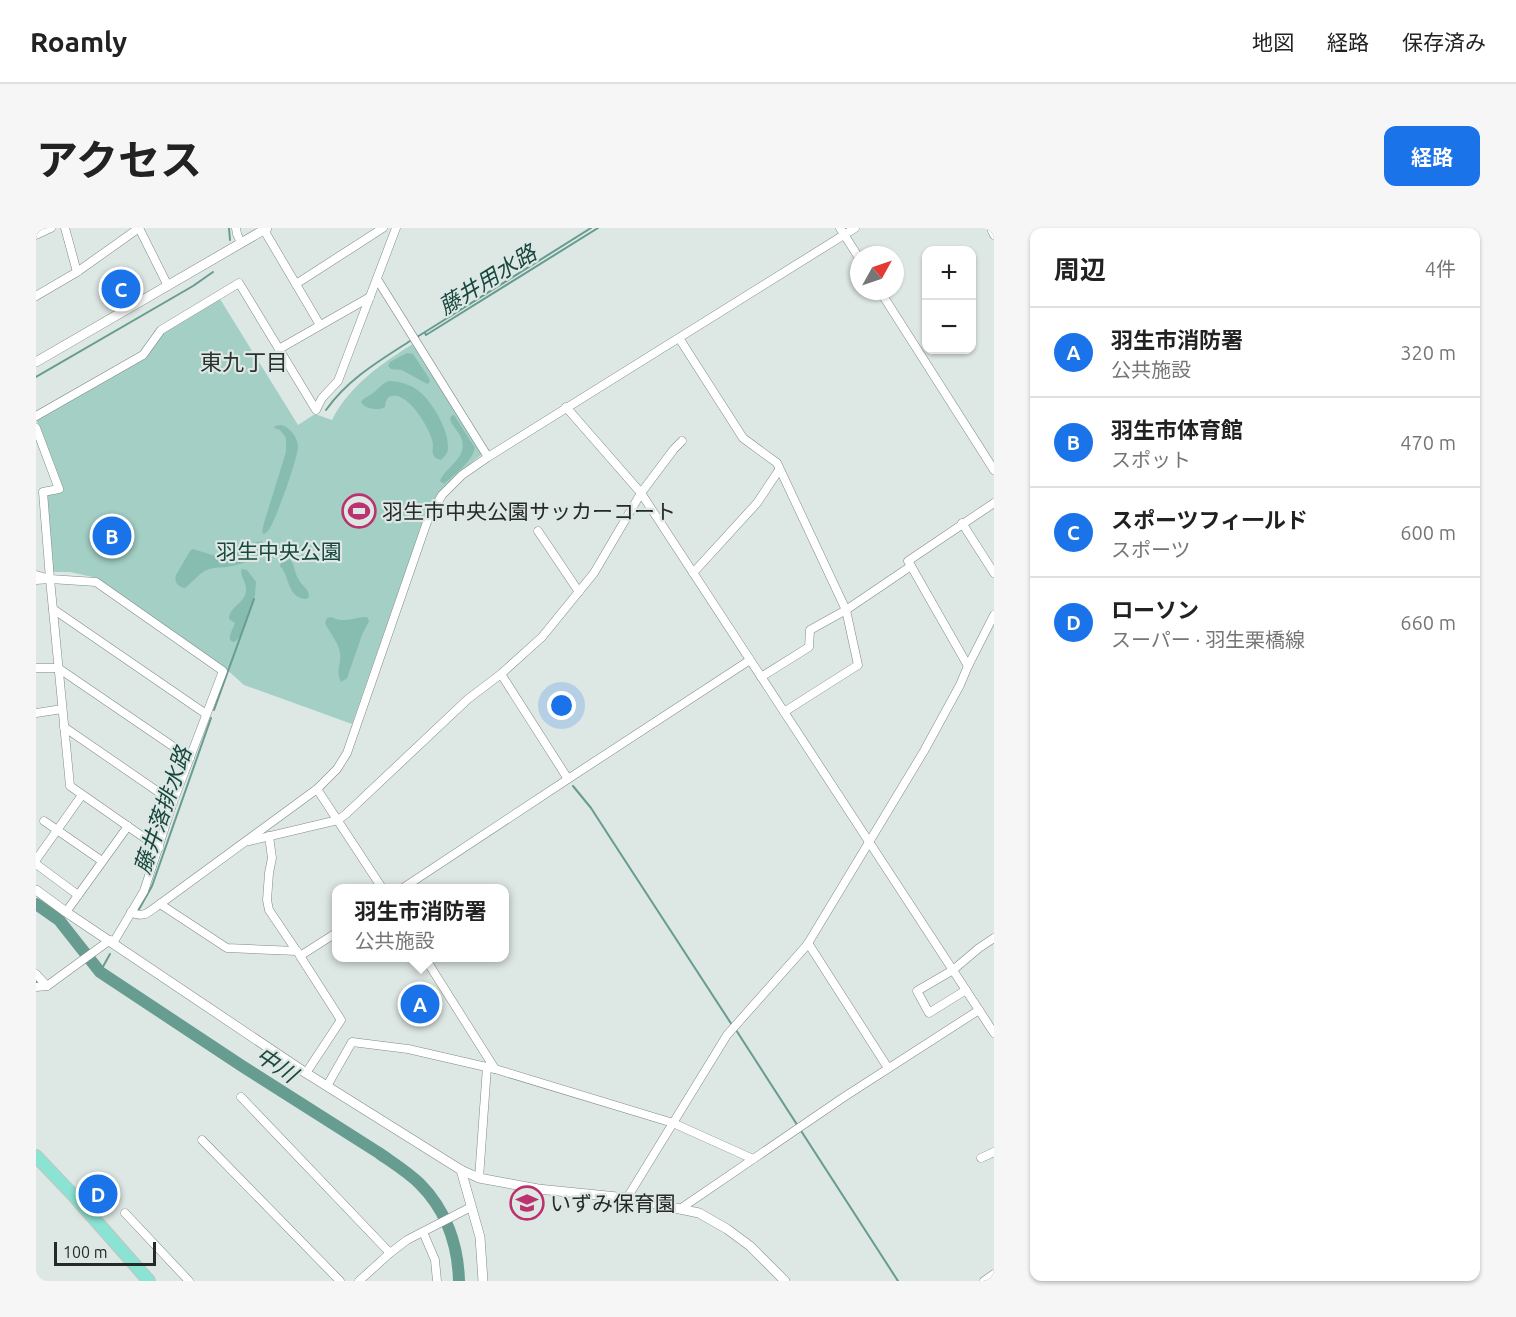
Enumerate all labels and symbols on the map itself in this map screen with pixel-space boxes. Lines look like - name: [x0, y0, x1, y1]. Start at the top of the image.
- water label: 藤井用水路: [434, 238, 542, 319]
- north arrow: [850, 246, 904, 300]
- pin: C: [102, 266, 140, 312]
- district label: 東九丁目: [200, 349, 288, 374]
- sports icon: 羽生市中央公園サッカーコート: [341, 493, 377, 529]
- place label: 羽生市中央公園サッカーコート: [382, 499, 676, 523]
- pin: B: [92, 514, 132, 558]
- park label: 羽生中央公園: [216, 539, 342, 563]
- your location: [547, 691, 576, 720]
- water label: 藤井落排水路: [129, 742, 196, 876]
- pin: A: [400, 982, 440, 1026]
- water label: 中川: [252, 1041, 304, 1088]
- pin: D: [78, 1172, 118, 1216]
- school or university icon: いずみ保育園: [509, 1185, 545, 1221]
- place label: いずみ保育園: [550, 1191, 676, 1215]
- scale bar: [54, 1239, 156, 1266]

